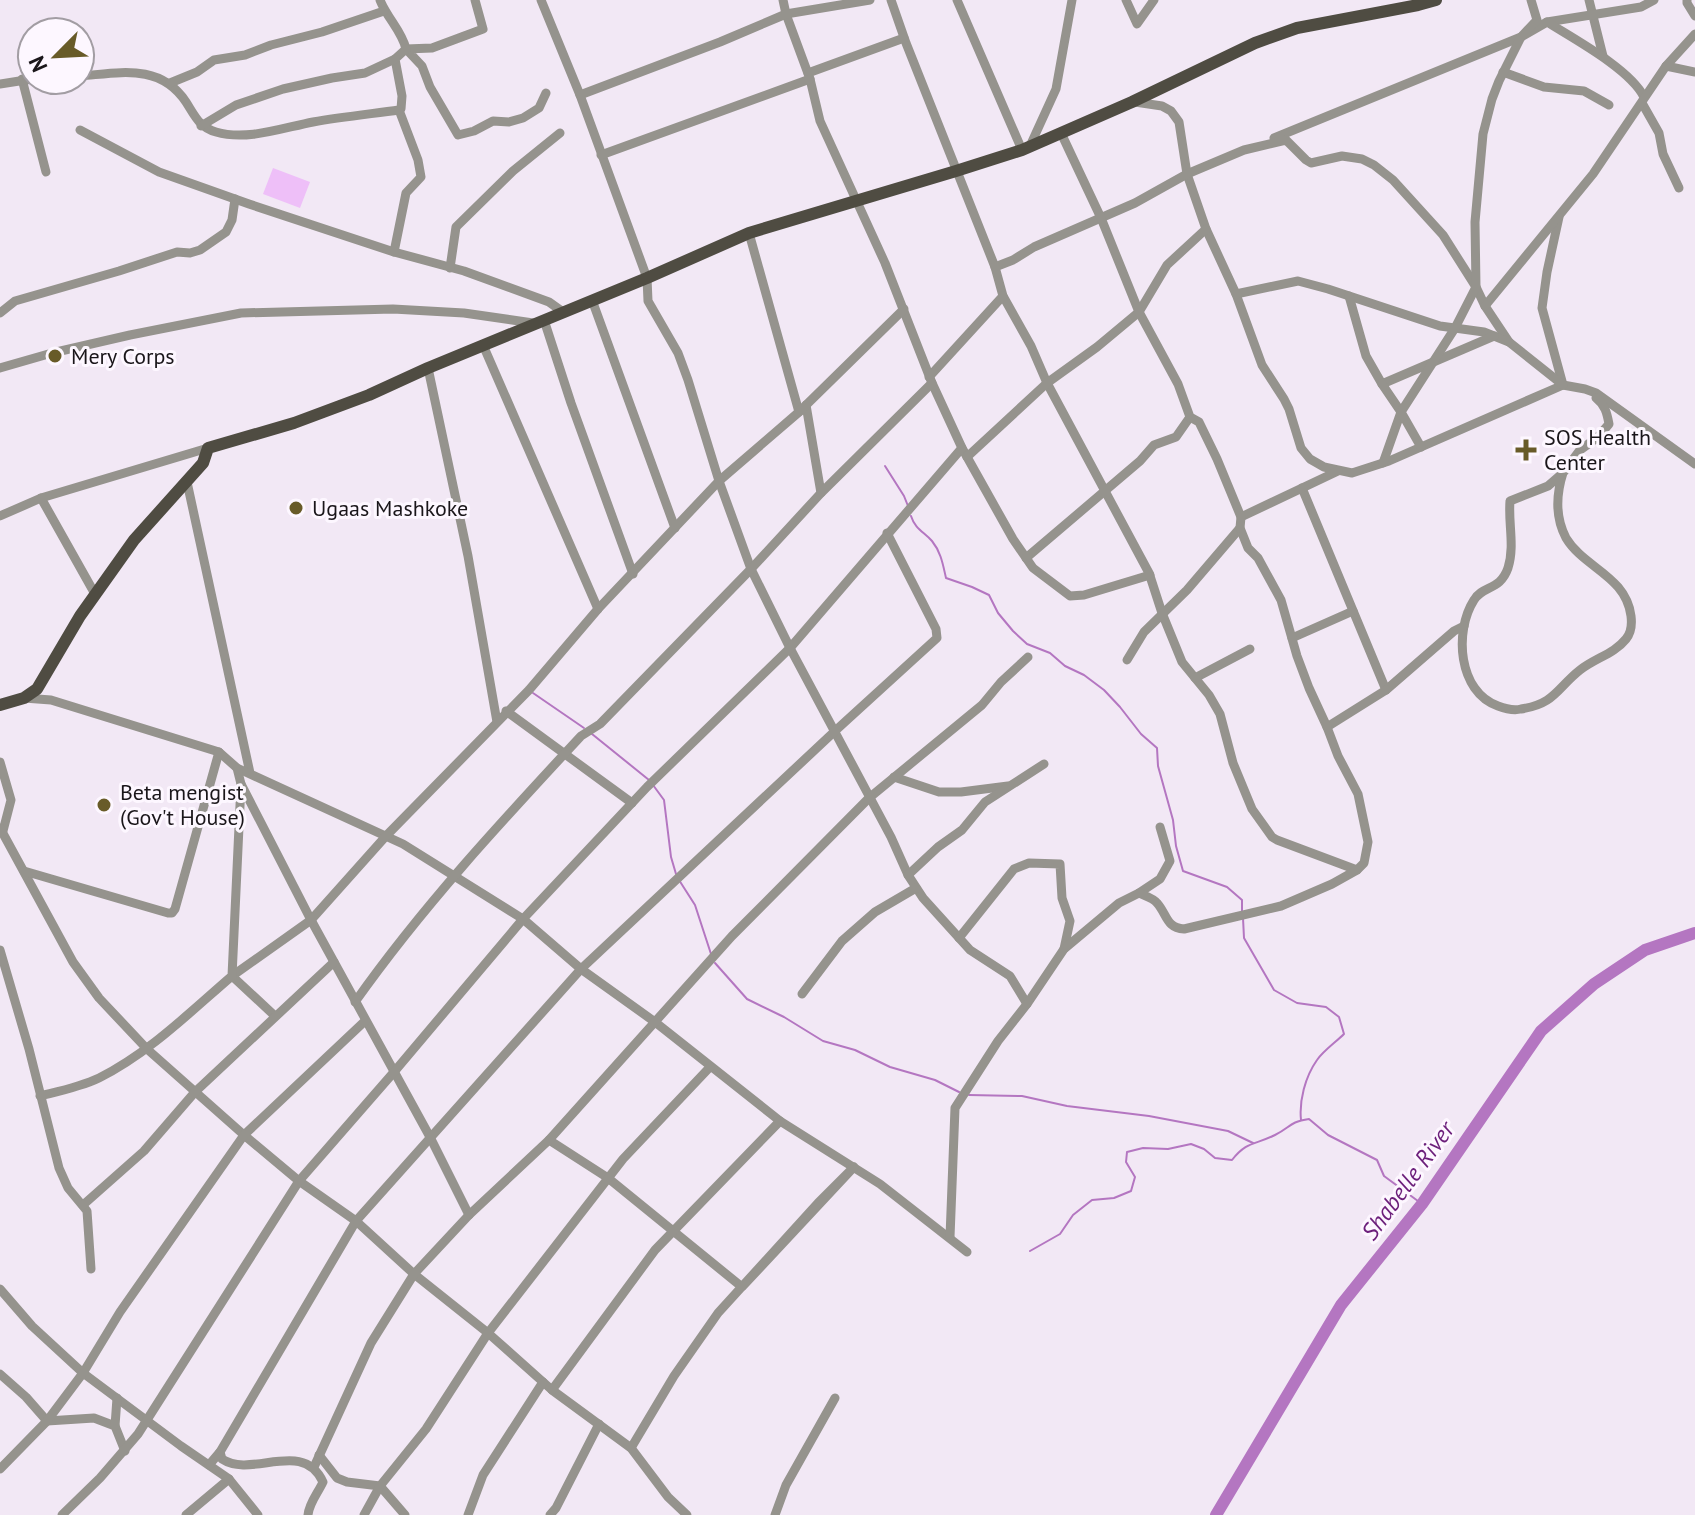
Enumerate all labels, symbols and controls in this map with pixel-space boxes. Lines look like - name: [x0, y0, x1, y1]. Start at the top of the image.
- north arrow: [16, 16, 96, 96]
- text: N: [22, 52, 53, 76]
- place label: Mery Corps: [71, 342, 175, 370]
- marker: Mery Corps: [46, 347, 64, 365]
- place label: SOS Health Center: [1544, 423, 1651, 476]
- marker: SOS Health Center: [1515, 439, 1537, 461]
- place label: Ugaas Mashkoke: [312, 494, 468, 522]
- marker: Ugaas Mashkoke: [287, 499, 305, 517]
- place label: Beta mengist (Gov't House): [120, 778, 245, 831]
- marker: Beta mengist (Gov't House): [95, 796, 113, 814]
- water label: Shabelle River: [1354, 1114, 1462, 1246]

